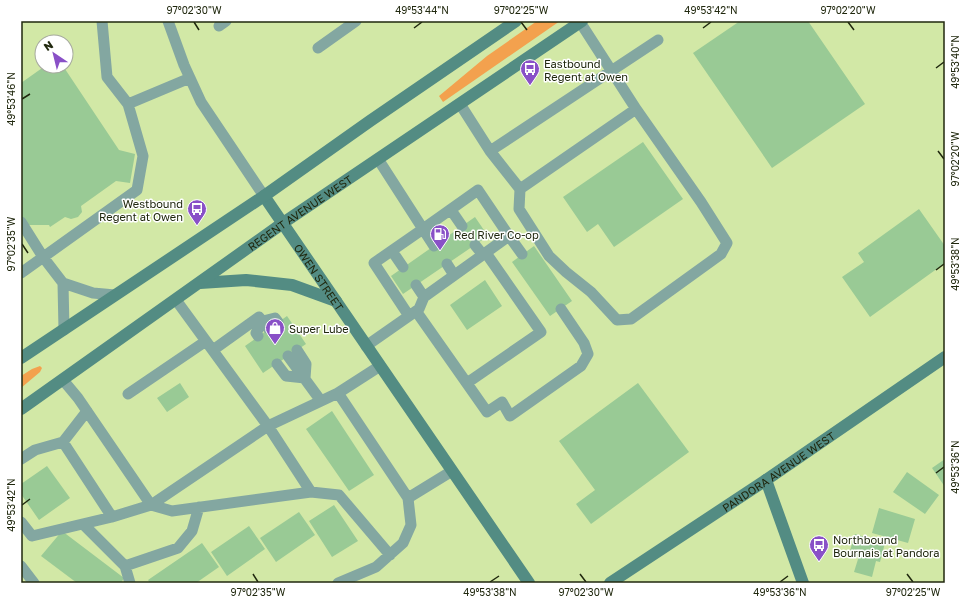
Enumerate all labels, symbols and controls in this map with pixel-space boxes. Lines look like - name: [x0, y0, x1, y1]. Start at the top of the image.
- text: 97°02'30"W: [166, 4, 222, 16]
- text: 49°53'44"N: [395, 4, 449, 16]
- text: 97°02'25"W: [494, 4, 549, 16]
- text: 49°53'42"N: [684, 4, 738, 16]
- text: 97°02'20"W: [820, 4, 876, 16]
- north arrow: [34, 34, 74, 74]
- text: 49°53'40"N: [949, 35, 961, 89]
- text: N: [41, 38, 55, 53]
- place label: Eastbound Regent at Owen: [544, 57, 628, 83]
- bus stop icon: Eastbound Regent at Owen: [519, 58, 541, 86]
- text: 49°53'46"N: [5, 72, 17, 126]
- text: 97°02'20"W: [949, 131, 961, 187]
- street label: REGENT AVENUE WEST: [245, 172, 354, 253]
- place label: Westbound Regent at Owen: [99, 197, 183, 223]
- bus stop icon: Westbound Regent at Owen: [186, 198, 208, 226]
- text: 97°02'35"W: [5, 216, 17, 271]
- fuel station icon: Red River Co-op: [429, 223, 451, 251]
- place label: Red River Co-op: [454, 228, 539, 241]
- text: 49°53'38"N: [949, 237, 961, 291]
- street label: OWEN STREET: [292, 241, 347, 313]
- shop icon: Super Lube: [264, 317, 286, 345]
- place label: Super Lube: [289, 322, 349, 335]
- street label: PANDORA AVENUE WEST: [720, 428, 837, 514]
- text: 49°53'36"N: [949, 440, 961, 494]
- text: 49°53'42"N: [5, 478, 17, 532]
- place label: Northbound Bournais at Pandora: [833, 533, 940, 559]
- bus stop icon: Northbound Bournais at Pandora: [808, 534, 830, 562]
- text: 97°02'35"W: [231, 586, 286, 598]
- text: 49°53'38"N: [463, 586, 517, 598]
- text: 97°02'30"W: [558, 586, 614, 598]
- text: 49°53'36"N: [753, 586, 807, 598]
- text: 97°02'25"W: [886, 586, 941, 598]

